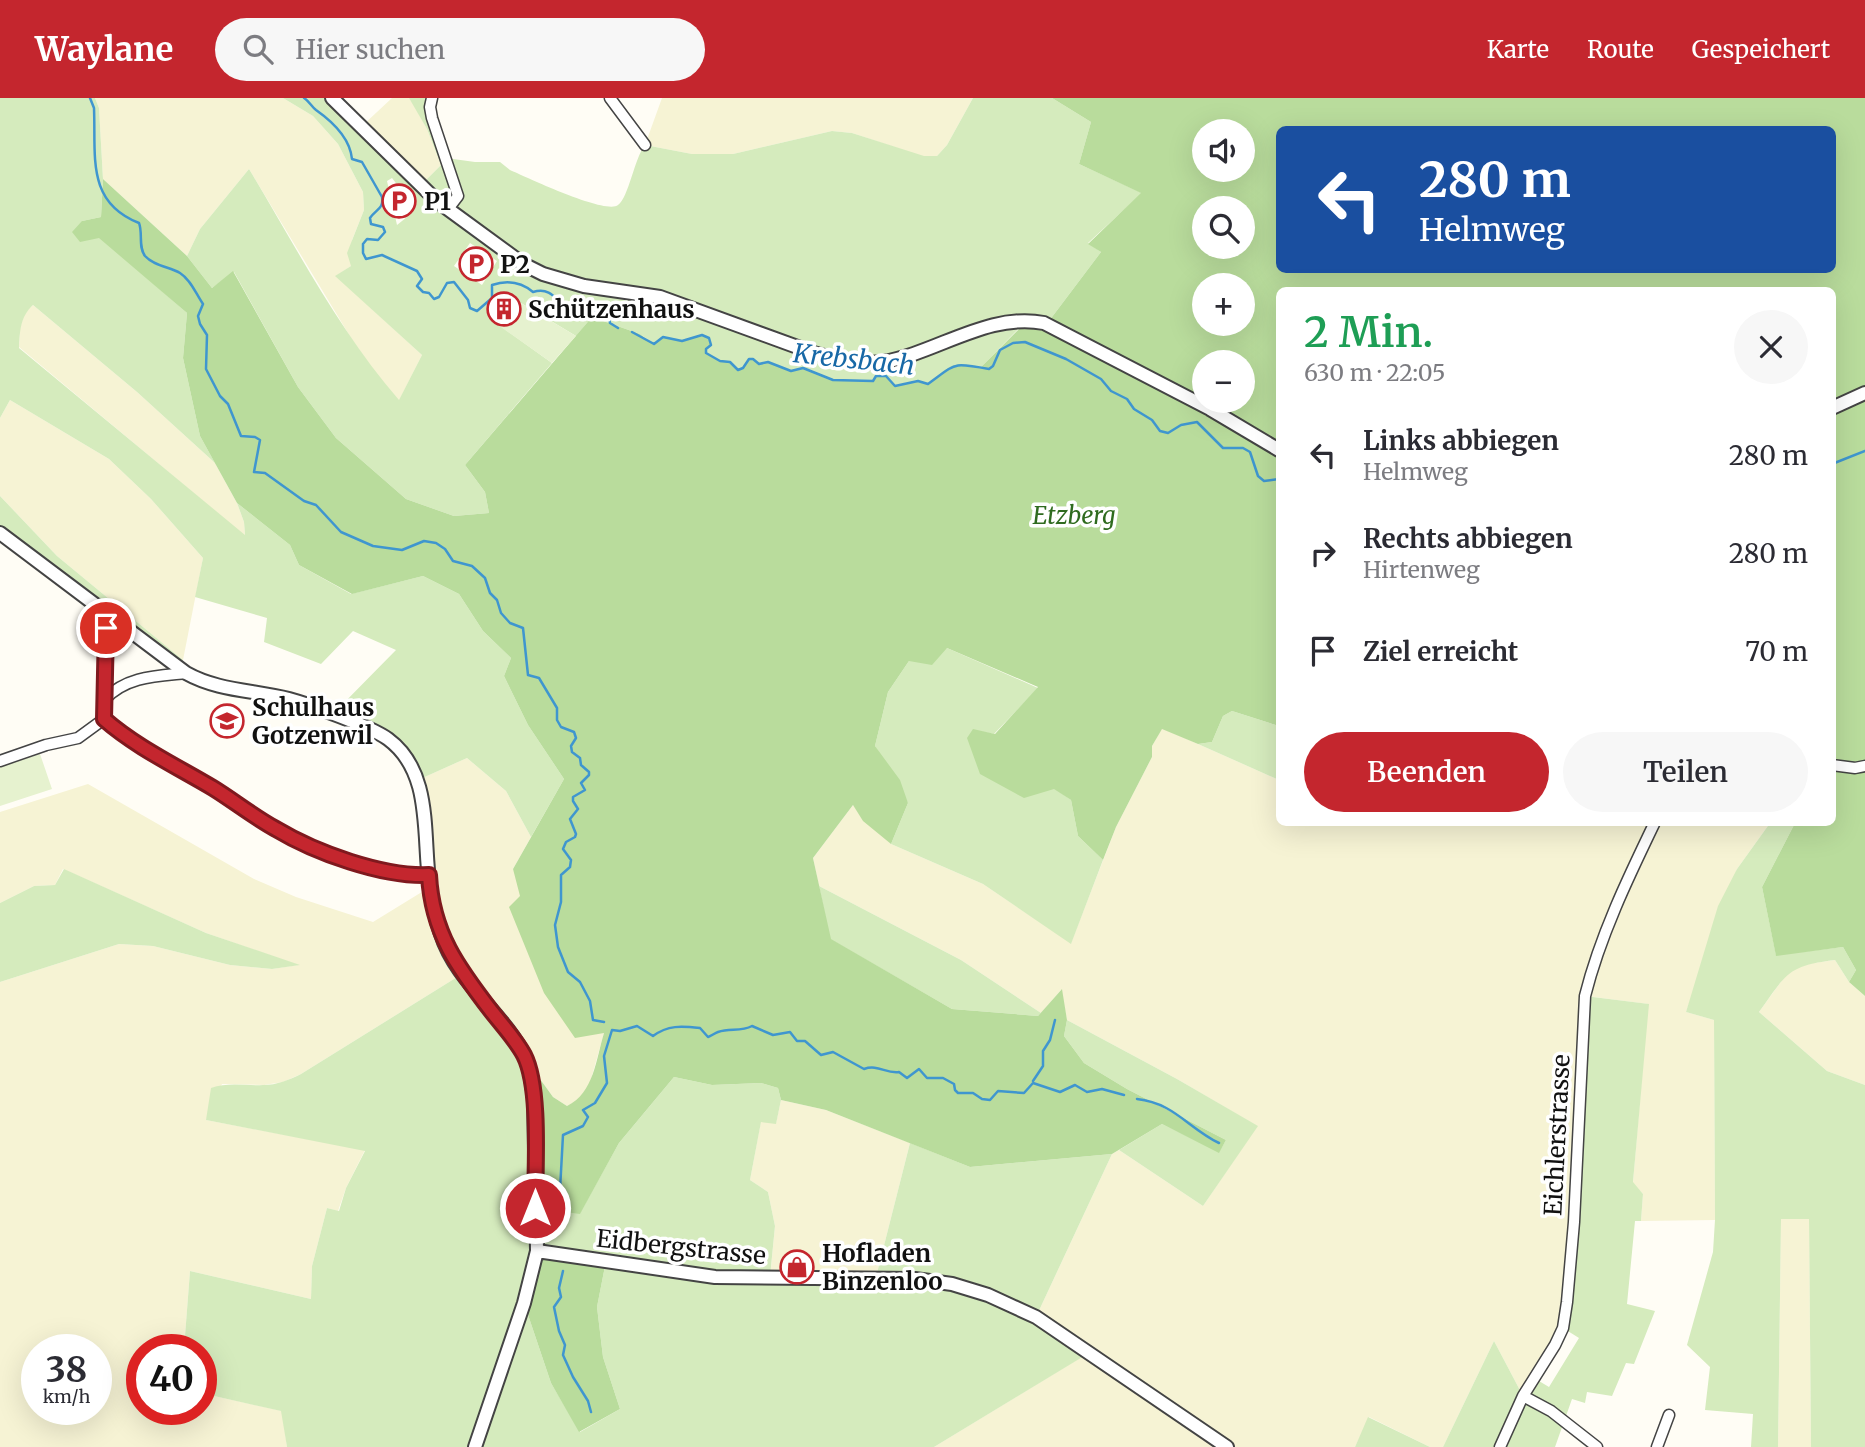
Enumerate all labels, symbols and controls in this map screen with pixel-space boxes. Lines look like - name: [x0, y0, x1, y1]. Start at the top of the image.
- search box: [215, 18, 705, 81]
- text: Waylane: [35, 29, 173, 70]
- icon: search: [239, 30, 277, 68]
- text: Hier suchen: [295, 33, 445, 66]
- text: Karte: [1487, 34, 1549, 65]
- text: Route: [1587, 34, 1654, 65]
- text: Gespeichert: [1692, 34, 1830, 65]
- map controls: [1192, 119, 1255, 413]
- button: sound: [1192, 119, 1255, 182]
- text: 280 m: [1419, 149, 1571, 210]
- icon: left: [1304, 154, 1395, 245]
- parking icon: P1: [380, 182, 418, 220]
- place label: P1: [424, 186, 451, 217]
- button: search: [1192, 196, 1255, 259]
- text: Helmweg: [1419, 210, 1565, 250]
- parking icon: P2: [457, 245, 495, 283]
- place label: P2: [500, 249, 530, 280]
- button: +: [1192, 273, 1255, 336]
- building icon: Schützenhaus: [485, 290, 523, 328]
- place label: Schützenhaus: [528, 294, 695, 325]
- text: 2 Min.: [1304, 306, 1433, 358]
- button: close: [1734, 310, 1808, 384]
- water label: Krebsbach: [791, 336, 916, 382]
- button: −: [1192, 350, 1255, 413]
- text: 630 m · 22:05: [1304, 358, 1445, 387]
- text: Links abbiegen: [1363, 424, 1559, 457]
- icon: left: [1304, 436, 1342, 474]
- text: 280 m: [1729, 439, 1808, 472]
- text: Helmweg: [1363, 457, 1468, 486]
- park label: Etzberg: [1033, 500, 1115, 531]
- text: Rechts abbiegen: [1363, 522, 1573, 555]
- icon: right: [1304, 534, 1342, 572]
- text: 280 m: [1729, 537, 1808, 570]
- text: Hirtenweg: [1363, 555, 1480, 584]
- pin: [76, 598, 136, 658]
- icon: arrive: [87, 609, 125, 647]
- icon: arrive: [1304, 632, 1342, 670]
- text: Ziel erreicht: [1363, 635, 1518, 668]
- text: 70 m: [1745, 635, 1808, 668]
- place label: Schulhaus Gotzenwil: [252, 692, 375, 751]
- school or university icon: Schulhaus Gotzenwil: [208, 702, 246, 740]
- button: Beenden: [1304, 732, 1549, 812]
- button: Teilen: [1563, 732, 1808, 812]
- street label: Eichlerstrasse: [1537, 1053, 1577, 1217]
- position arrow: [498, 1171, 572, 1245]
- street label: Eidbergstrasse: [595, 1223, 767, 1271]
- place label: Hofladen Binzenloo: [822, 1238, 943, 1297]
- shop icon: Hofladen Binzenloo: [778, 1248, 816, 1286]
- speed limit sign: 40: [126, 1334, 217, 1425]
- text: 38: [46, 1348, 87, 1392]
- text: km/h: [43, 1385, 90, 1408]

